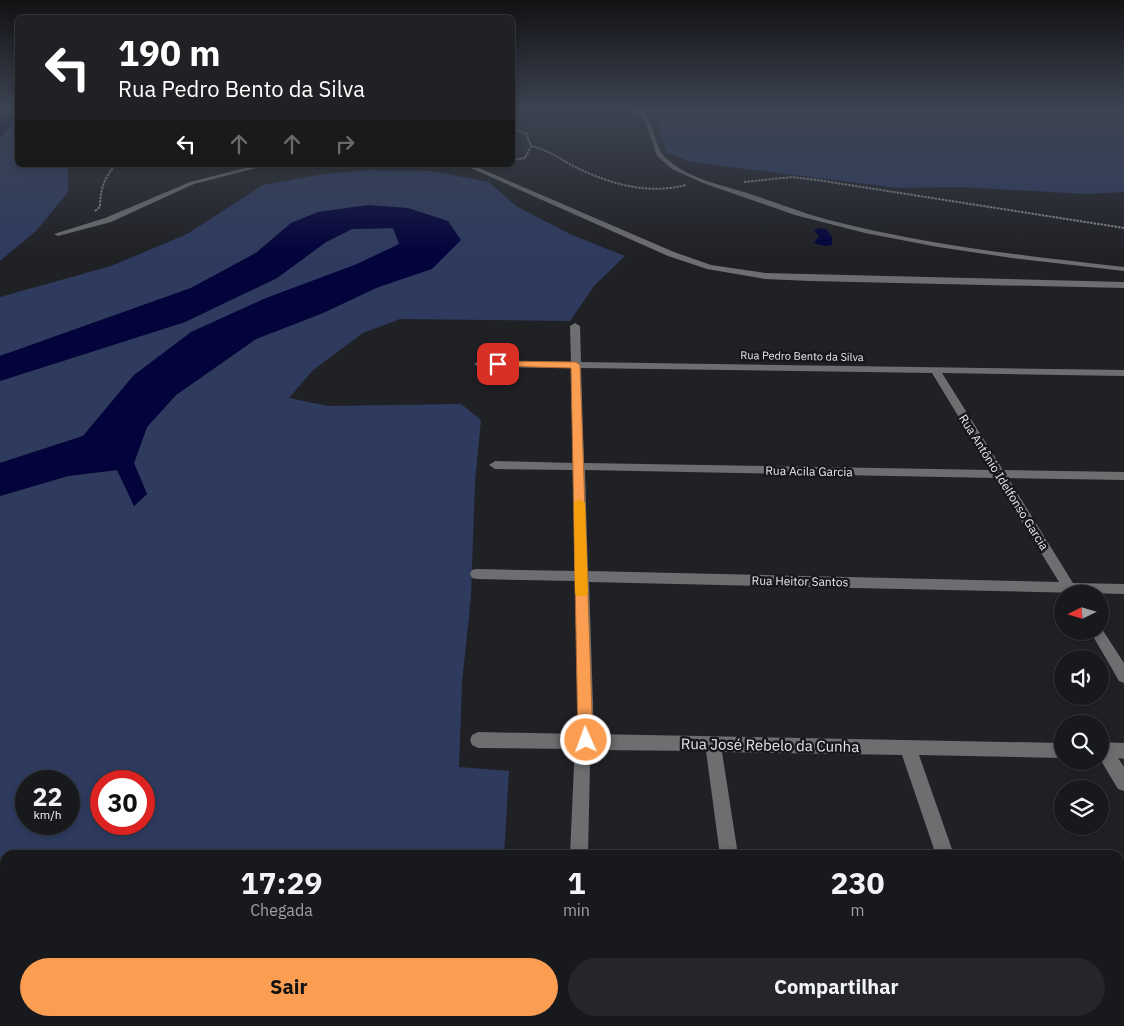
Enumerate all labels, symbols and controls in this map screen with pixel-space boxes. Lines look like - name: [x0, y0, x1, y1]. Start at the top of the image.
- text: 190 m: [118, 30, 221, 76]
- icon: left: [35, 35, 100, 100]
- text: Rua Pedro Bento da Silva: [118, 74, 365, 103]
- icon: left: [172, 130, 200, 158]
- icon: ahead: [225, 130, 253, 158]
- icon: ahead: [278, 130, 306, 158]
- icon: right: [331, 130, 359, 158]
- pin: [477, 343, 519, 385]
- street label: Rua Pedro Bento da Silva: [740, 348, 864, 364]
- icon: arrive: [484, 350, 512, 378]
- street label: Rua Antônio Idelfonso Garcia: [956, 411, 1052, 553]
- street label: Rua Acila Garcia: [765, 463, 853, 479]
- street label: Rua Heitor Santos: [751, 573, 849, 589]
- north arrow: [1054, 585, 1109, 640]
- map controls: [1054, 585, 1109, 835]
- button: sound: [1054, 650, 1109, 705]
- position arrow: [559, 713, 611, 765]
- button: search: [1054, 715, 1109, 770]
- street label: Rua José Rebelo da Cunha: [681, 734, 859, 756]
- speed limit sign: 30: [90, 770, 155, 835]
- text: 22: [32, 780, 63, 813]
- button: layers: [1054, 780, 1109, 835]
- text: km/h: [33, 807, 62, 822]
- text: 17:29: [241, 863, 322, 902]
- text: 1: [567, 863, 585, 902]
- text: 230: [830, 863, 884, 902]
- text: Chegada: [250, 900, 313, 920]
- text: min: [563, 900, 590, 920]
- text: m: [850, 900, 864, 920]
- button: Sair: [20, 958, 558, 1016]
- button: Compartilhar: [568, 958, 1105, 1016]

